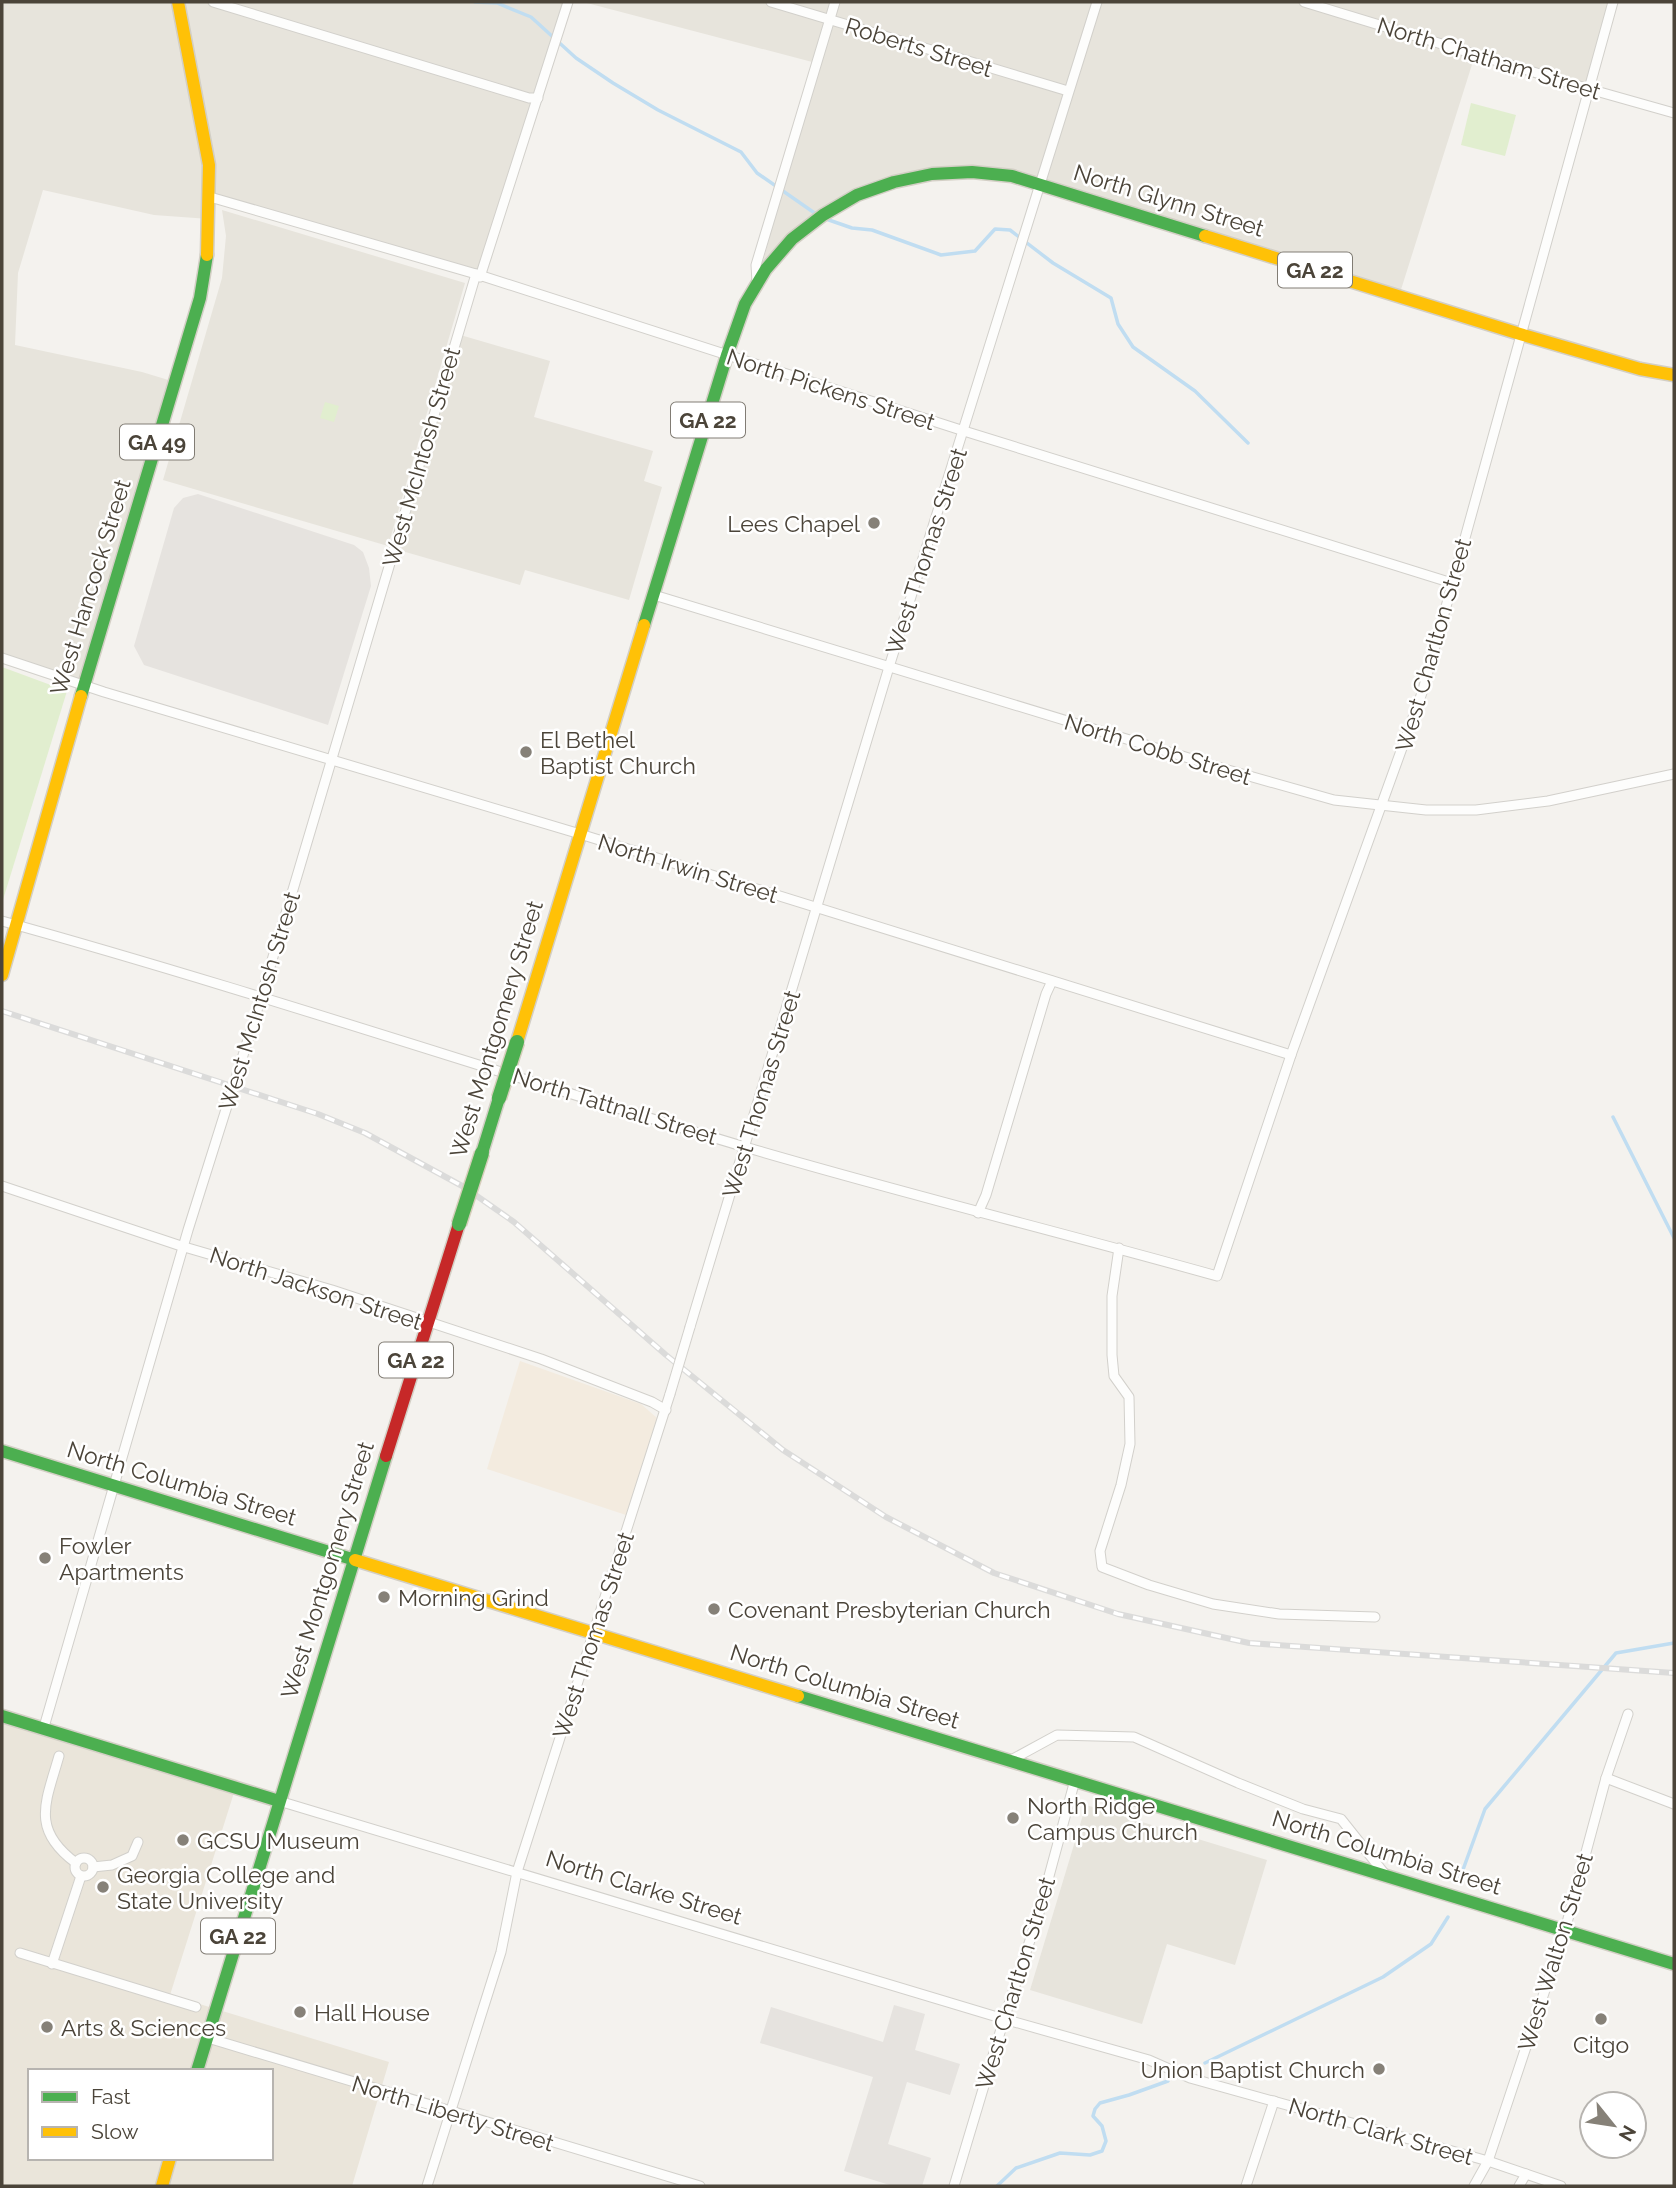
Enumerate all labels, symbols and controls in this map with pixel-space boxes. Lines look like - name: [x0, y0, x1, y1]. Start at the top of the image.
- street label: North Chatham Street: [1374, 11, 1604, 105]
- street label: Roberts Street: [842, 12, 996, 82]
- street label: North Glynn Street: [1071, 158, 1268, 242]
- road number: GA 22: [1278, 252, 1352, 288]
- street label: North Pickens Street: [723, 343, 939, 436]
- street label: West McIntosh Street: [377, 344, 465, 570]
- road number: GA 22: [671, 402, 745, 438]
- road number: GA 49: [120, 424, 194, 460]
- street label: West Thomas Street: [880, 444, 972, 658]
- street label: West Hancock Street: [44, 476, 136, 698]
- place label: Lees Chapel: [727, 510, 861, 537]
- marker: Lees Chapel: [866, 515, 882, 531]
- street label: West Charlton Street: [1390, 535, 1477, 755]
- street label: North Cobb Street: [1061, 708, 1255, 790]
- place label: El Bethel Baptist Church: [540, 726, 696, 779]
- marker: El Bethel Baptist Church: [518, 744, 534, 760]
- street label: North Irwin Street: [595, 828, 782, 908]
- street label: West McIntosh Street: [213, 888, 305, 1114]
- street label: West Montgomery Street: [444, 897, 548, 1161]
- street label: West Thomas Street: [717, 987, 806, 1201]
- street label: North Tattnall Street: [509, 1062, 721, 1150]
- street label: North Jackson Street: [206, 1241, 426, 1335]
- road number: GA 22: [379, 1342, 453, 1378]
- street label: North Columbia Street: [64, 1435, 300, 1531]
- street label: West Montgomery Street: [275, 1438, 379, 1702]
- street label: West Thomas Street: [547, 1528, 639, 1742]
- place label: Fowler Apartments: [59, 1532, 184, 1585]
- marker: Fowler Apartments: [37, 1550, 53, 1566]
- place label: Morning Grind: [398, 1584, 549, 1611]
- marker: Morning Grind: [376, 1589, 392, 1605]
- place label: Covenant Presbyterian Church: [728, 1596, 1051, 1623]
- marker: Covenant Presbyterian Church: [706, 1601, 722, 1617]
- street label: North Columbia Street: [727, 1638, 963, 1734]
- place label: North Ridge Campus Church: [1027, 1792, 1198, 1845]
- street label: North Columbia Street: [1269, 1804, 1505, 1900]
- marker: North Ridge Campus Church: [1005, 1810, 1021, 1826]
- place label: GCSU Museum: [197, 1827, 360, 1854]
- marker: GCSU Museum: [175, 1832, 191, 1848]
- street label: North Clarke Street: [543, 1844, 746, 1930]
- street label: West Walton Street: [1512, 1849, 1598, 2054]
- place label: Georgia College and State University: [117, 1861, 335, 1914]
- street label: West Charlton Street: [970, 1873, 1060, 2093]
- marker: Georgia College and State University: [95, 1879, 111, 1895]
- road number: GA 22: [201, 1918, 275, 1954]
- place label: Hall House: [314, 1999, 430, 2026]
- marker: Hall House: [292, 2004, 308, 2020]
- marker: Citgo: [1593, 2011, 1609, 2027]
- place label: Arts & Sciences: [61, 2014, 226, 2041]
- marker: Arts & Sciences: [39, 2019, 55, 2035]
- place label: Citgo: [1573, 2031, 1629, 2058]
- place label: Union Baptist Church: [1141, 2056, 1365, 2083]
- marker: Union Baptist Church: [1371, 2061, 1387, 2077]
- legend: [28, 2069, 273, 2160]
- street label: North Liberty Street: [349, 2069, 557, 2157]
- text: Fast: [91, 2084, 131, 2109]
- north arrow: [1578, 2090, 1648, 2160]
- street label: North Clark Street: [1286, 2092, 1477, 2170]
- text: Slow: [91, 2119, 139, 2144]
- text: N: [1615, 2122, 1641, 2145]

